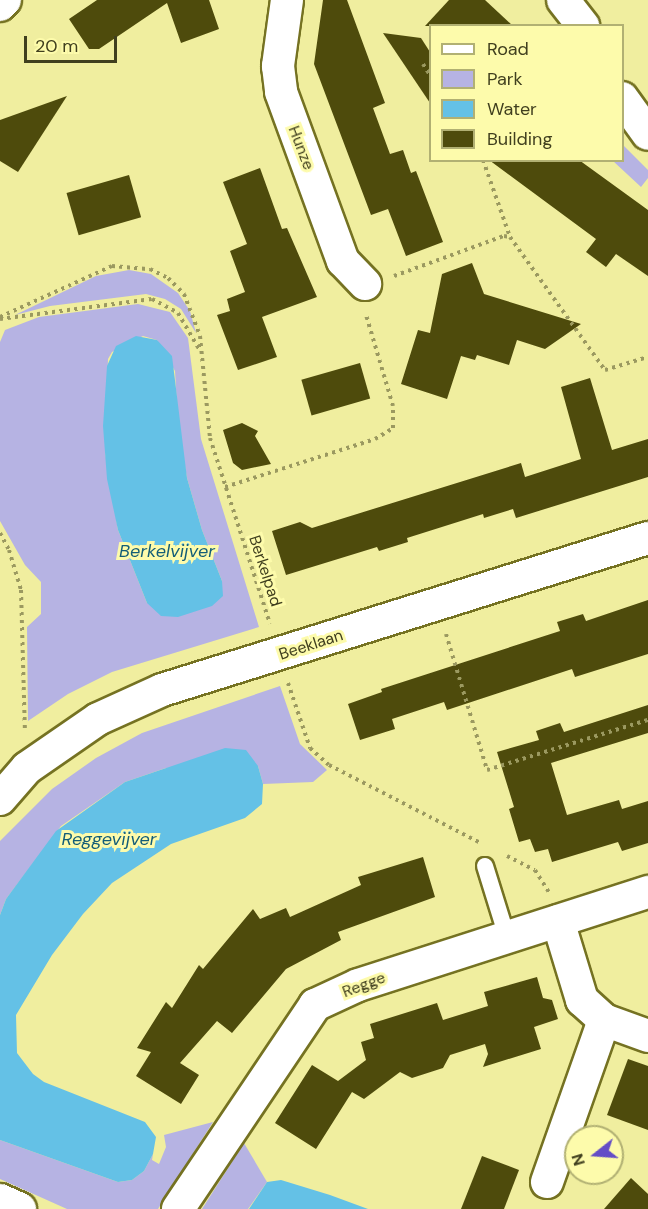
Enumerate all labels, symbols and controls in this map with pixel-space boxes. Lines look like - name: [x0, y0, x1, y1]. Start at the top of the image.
- scale bar: [27, 24, 120, 62]
- legend: [429, 24, 624, 162]
- text: 20 m: [35, 34, 78, 58]
- text: Road: [487, 37, 529, 61]
- text: Park: [487, 67, 523, 91]
- text: Water: [487, 97, 537, 121]
- street label: Hunze: [284, 123, 318, 173]
- text: Building: [487, 127, 552, 151]
- street label: Berkelpad: [245, 533, 285, 609]
- water label: Berkelvijver: [119, 540, 215, 562]
- street label: Beeklaan: [277, 626, 345, 664]
- water label: Reggevijver: [61, 828, 157, 850]
- street label: Regge: [340, 968, 388, 1002]
- north arrow: [564, 1125, 624, 1185]
- text: N: [566, 1151, 590, 1168]

